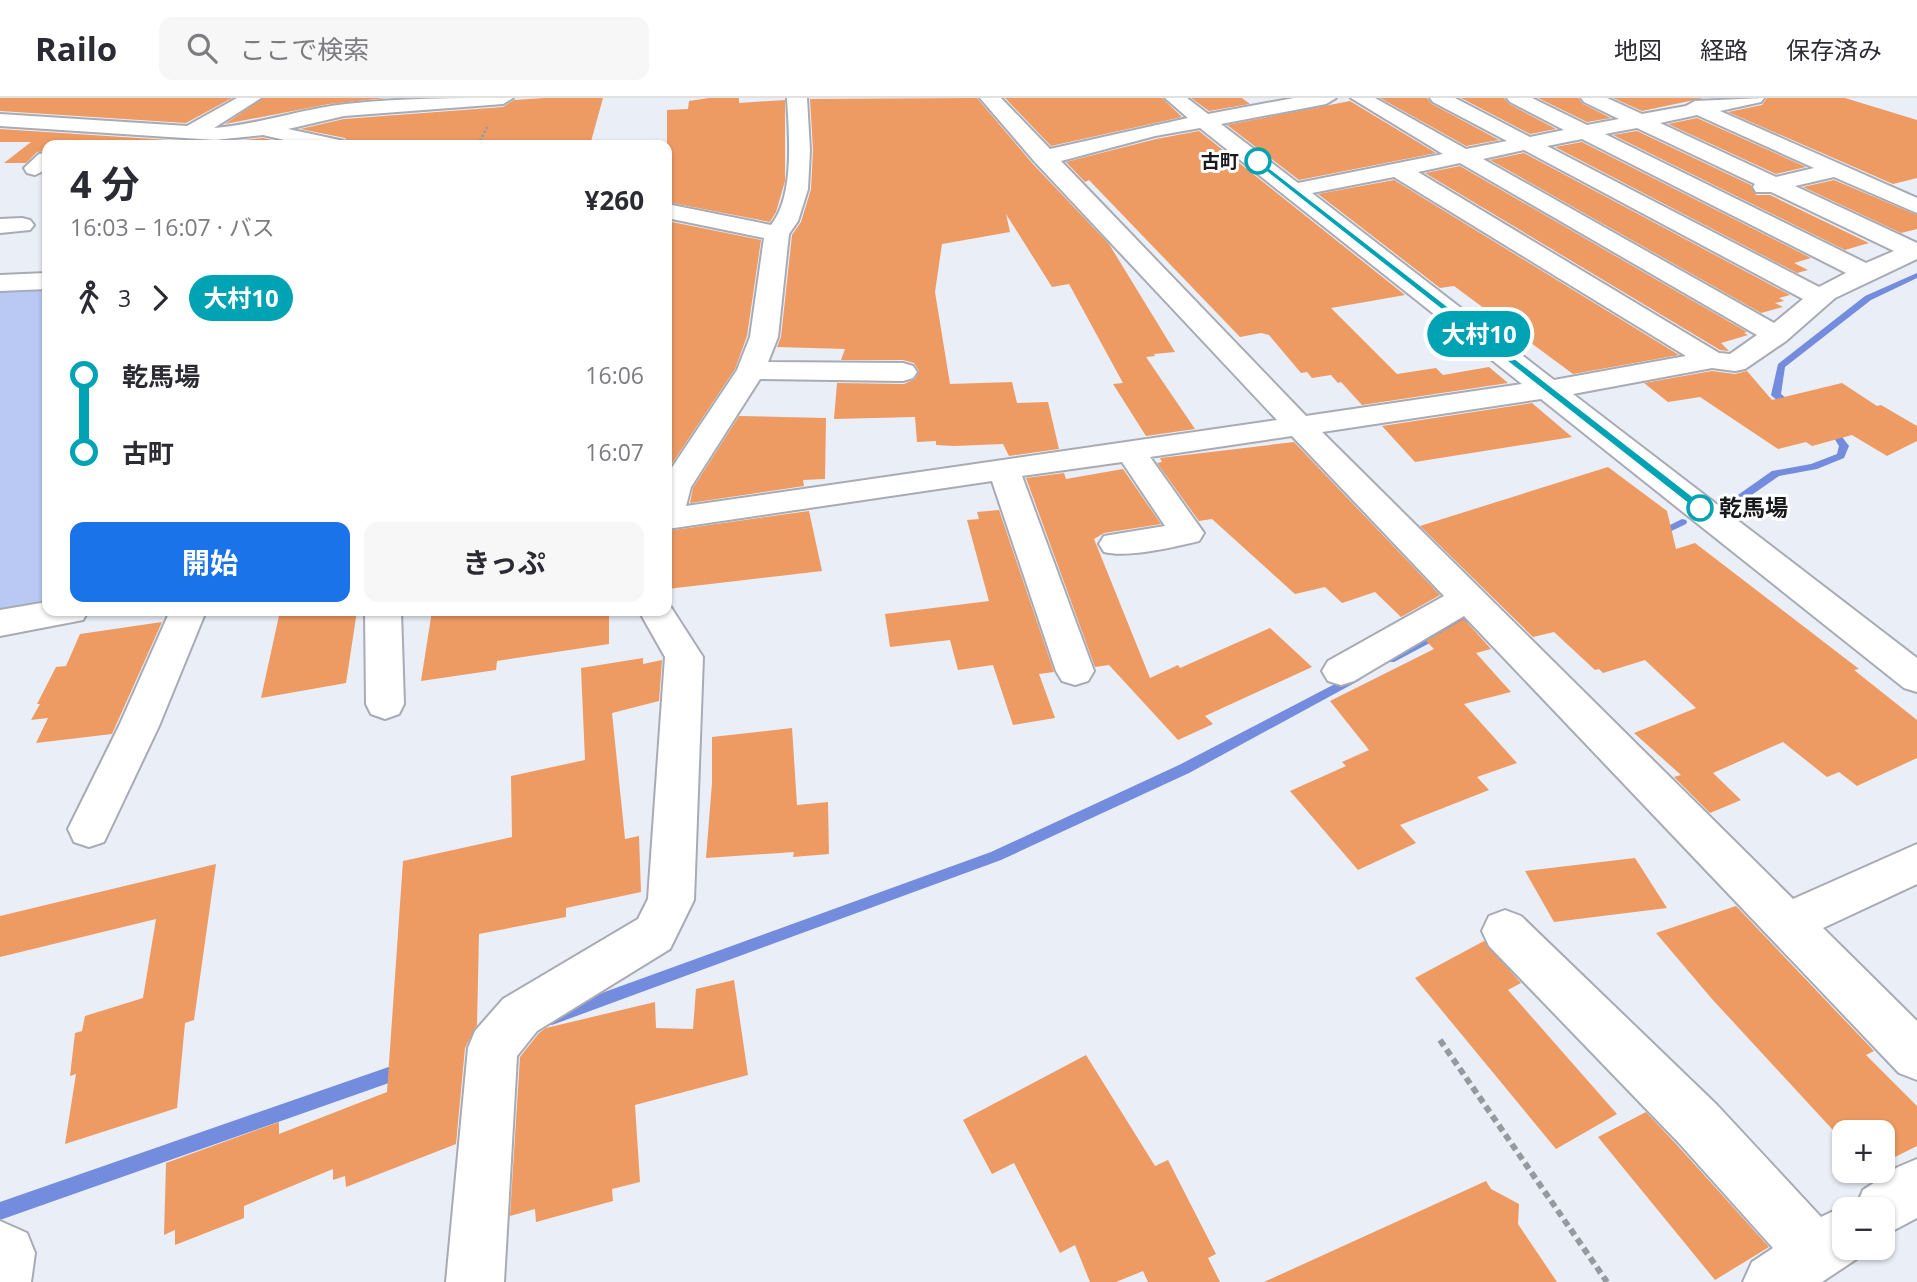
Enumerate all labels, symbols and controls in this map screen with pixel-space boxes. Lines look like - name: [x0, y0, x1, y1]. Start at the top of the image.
- search box: [159, 17, 649, 80]
- text: Railo: [35, 26, 117, 71]
- icon: search: [183, 29, 221, 67]
- text: ここで検索: [239, 31, 369, 67]
- text: 地図: [1614, 33, 1662, 66]
- text: 経路: [1700, 33, 1748, 66]
- text: 保存済み: [1786, 33, 1882, 66]
- place label: 古町: [1201, 148, 1239, 174]
- marker: 古町: [1245, 148, 1271, 174]
- text: 4 分: [70, 157, 140, 209]
- text: ¥260: [585, 182, 644, 218]
- text: 16:03 – 16:07 · バス: [70, 211, 275, 243]
- icon: walk: [70, 279, 108, 317]
- icon: forward: [141, 279, 179, 317]
- text: 大村10: [203, 281, 279, 314]
- text: 3: [118, 282, 131, 314]
- line badge: 大村10: [1430, 311, 1528, 357]
- text: 大村10: [1441, 317, 1517, 350]
- text: 乾馬場: [122, 358, 200, 394]
- text: 16:06: [585, 359, 644, 391]
- text: 古町: [122, 435, 174, 471]
- text: 16:07: [585, 436, 644, 468]
- place label: 乾馬場: [1719, 491, 1788, 523]
- marker: 乾馬場: [1687, 495, 1713, 521]
- button: 開始: [70, 522, 350, 602]
- button: きっぷ: [364, 522, 644, 602]
- map controls: [1832, 1120, 1895, 1260]
- button: +: [1832, 1120, 1895, 1183]
- button: −: [1832, 1197, 1895, 1260]

